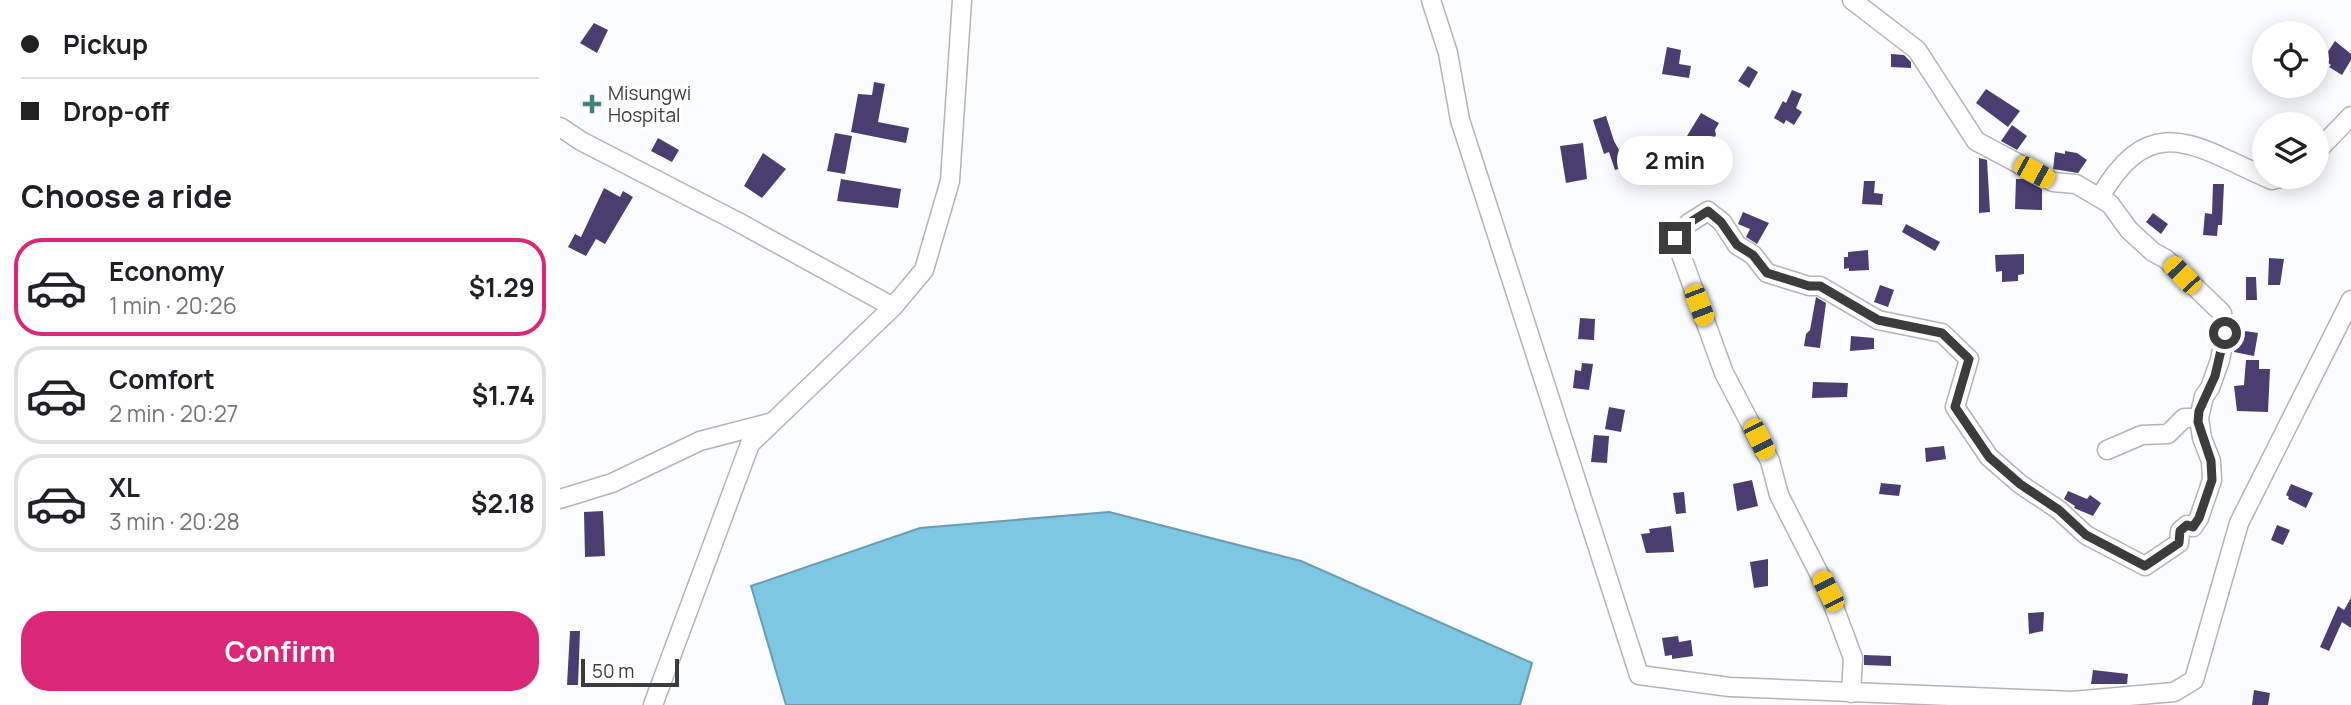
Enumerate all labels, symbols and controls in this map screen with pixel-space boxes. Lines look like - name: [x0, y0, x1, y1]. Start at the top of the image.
- map controls: [2252, 21, 2329, 189]
- button: locate: [2252, 21, 2329, 98]
- text: Pickup: [63, 26, 148, 62]
- place label: Misungwi Hospital: [608, 80, 691, 128]
- text: Drop-off: [63, 93, 169, 129]
- marker: Misungwi Hospital: [582, 94, 602, 114]
- button: layers: [2252, 112, 2329, 189]
- callout: 2 min: [1617, 136, 1733, 186]
- text: 2 min: [1645, 144, 1705, 176]
- car: [2011, 153, 2058, 191]
- text: Choose a ride: [21, 174, 232, 218]
- route end: [1659, 222, 1691, 254]
- text: Economy: [109, 253, 224, 289]
- car: [2160, 253, 2205, 297]
- icon: car: [25, 256, 88, 319]
- text: $1.29: [469, 269, 535, 305]
- car: [1682, 282, 1717, 328]
- text: 1 min · 20:26: [109, 289, 237, 321]
- route start: [2209, 317, 2241, 349]
- text: Comfort: [109, 361, 215, 397]
- icon: car: [25, 364, 88, 427]
- text: $1.74: [472, 377, 535, 413]
- text: 2 min · 20:27: [109, 397, 238, 429]
- car: [1741, 416, 1778, 462]
- text: XL: [109, 469, 140, 505]
- icon: car: [25, 472, 88, 535]
- text: $2.18: [471, 485, 535, 521]
- text: 3 min · 20:28: [109, 505, 240, 537]
- car: [1810, 568, 1847, 614]
- button: Confirm: [21, 611, 539, 691]
- scale bar: [581, 656, 679, 688]
- text: 50 m: [592, 658, 634, 684]

